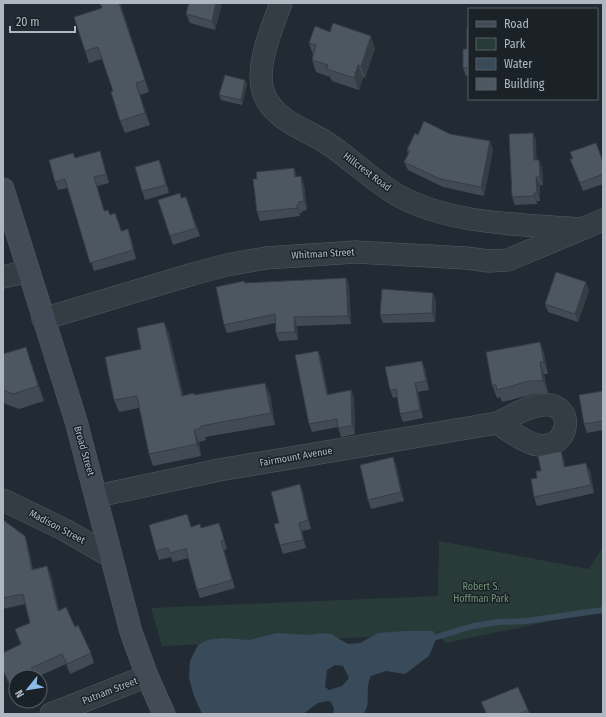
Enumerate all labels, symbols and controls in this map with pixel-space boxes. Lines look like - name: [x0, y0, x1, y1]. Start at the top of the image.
- scale bar: [10, 8, 75, 34]
- legend: [468, 8, 598, 100]
- text: 20 m: [16, 15, 40, 29]
- text: Road: [504, 17, 529, 31]
- text: Park: [504, 37, 526, 51]
- text: Water: [504, 57, 533, 71]
- text: Building: [504, 77, 545, 91]
- street label: Hillcrest Road: [341, 150, 393, 194]
- street label: Whitman Street: [291, 246, 356, 262]
- street label: Broad Street: [71, 425, 97, 478]
- street label: Fairmount Avenue: [259, 445, 333, 469]
- street label: Madison Street: [27, 507, 88, 547]
- park label: Robert S. Hoffman Park: [453, 581, 509, 605]
- north arrow: [8, 669, 48, 709]
- street label: Putnam Street: [81, 675, 140, 707]
- text: N: [12, 688, 27, 700]

